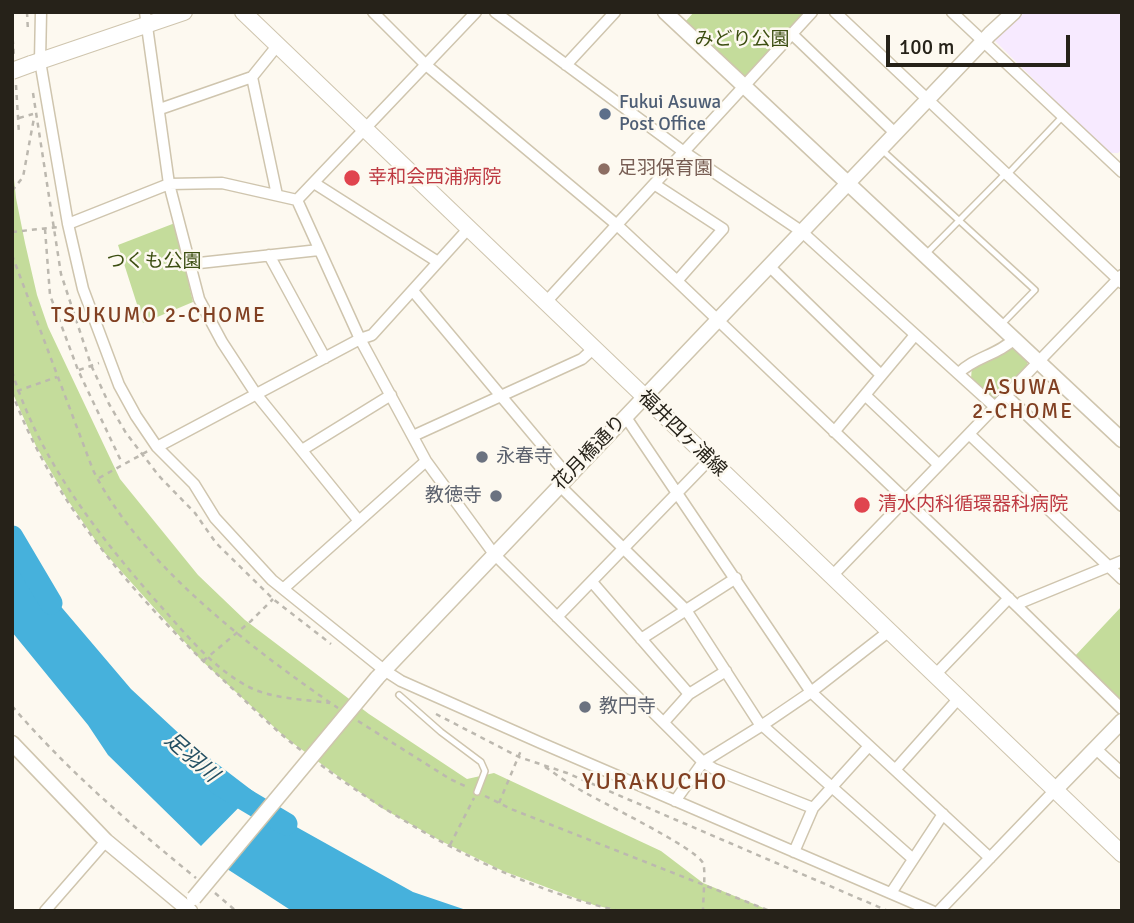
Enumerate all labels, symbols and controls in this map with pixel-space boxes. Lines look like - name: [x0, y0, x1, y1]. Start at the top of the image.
- scale bar: [889, 21, 1073, 65]
- park label: みどり公園: [695, 29, 789, 51]
- text: 100 m: [899, 34, 954, 60]
- place label: Fukui Asuwa Post Office: [619, 92, 721, 136]
- marker: Fukui Asuwa Post Office: [597, 106, 613, 122]
- place label: 足羽保育園: [618, 158, 713, 180]
- marker: 足羽保育園: [596, 161, 612, 177]
- place label: 幸和会西浦病院: [368, 167, 501, 189]
- marker: 幸和会西浦病院: [342, 168, 362, 188]
- park label: つくも公園: [107, 251, 201, 273]
- district label: TSUKUMO 2-CHOME: [53, 303, 265, 329]
- district label: ASUWA 2-CHOME: [973, 375, 1073, 425]
- street label: 福井四ヶ浦線: [633, 386, 731, 482]
- street label: 花月橋通り: [549, 411, 631, 495]
- place label: 永春寺: [496, 446, 553, 468]
- marker: 永春寺: [474, 449, 490, 465]
- place label: 教徳寺: [425, 485, 482, 507]
- marker: 教徳寺: [488, 488, 504, 504]
- place label: 清水内科循環器科病院: [878, 494, 1068, 516]
- marker: 清水内科循環器科病院: [852, 495, 872, 515]
- place label: 教円寺: [599, 696, 656, 718]
- marker: 教円寺: [577, 699, 593, 715]
- water label: 足羽川: [159, 728, 223, 788]
- district label: YURAKUCHO: [583, 769, 727, 797]

